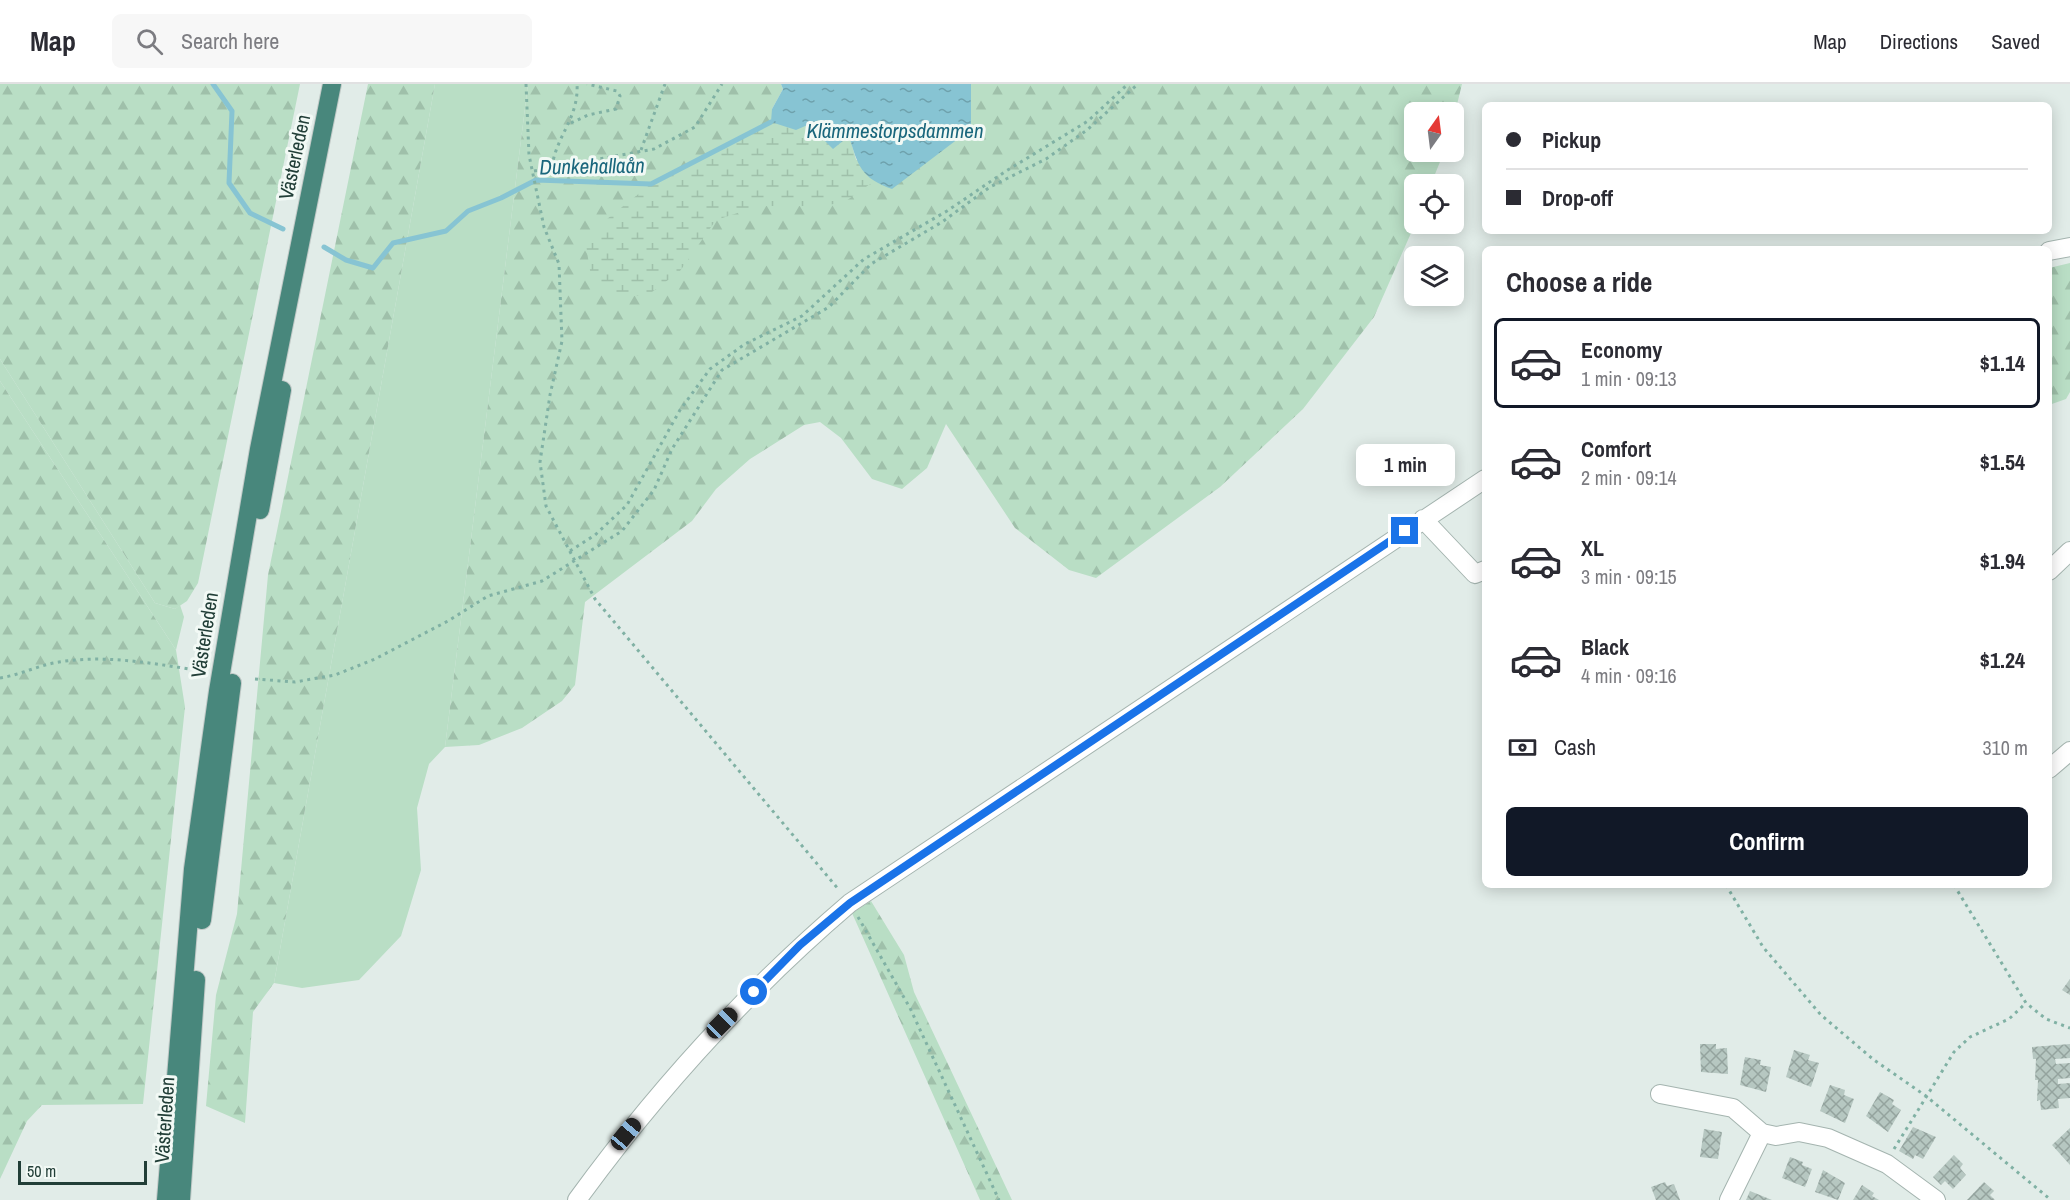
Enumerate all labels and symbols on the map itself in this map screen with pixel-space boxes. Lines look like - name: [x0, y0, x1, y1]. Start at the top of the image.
- north arrow: [1404, 102, 1464, 162]
- street label: Västerleden: [272, 112, 316, 202]
- water label: Klämmestorpsdammen: [806, 116, 984, 145]
- water label: Dunkehallaån: [539, 151, 645, 181]
- callout: 1 min: [1356, 444, 1454, 486]
- route end: [1391, 517, 1418, 544]
- street label: Västerleden: [184, 590, 224, 680]
- route start: [740, 978, 767, 1005]
- car: [703, 1004, 741, 1042]
- street label: Västerleden: [148, 1076, 180, 1164]
- car: [608, 1114, 644, 1154]
- scale bar: [18, 1158, 147, 1186]

